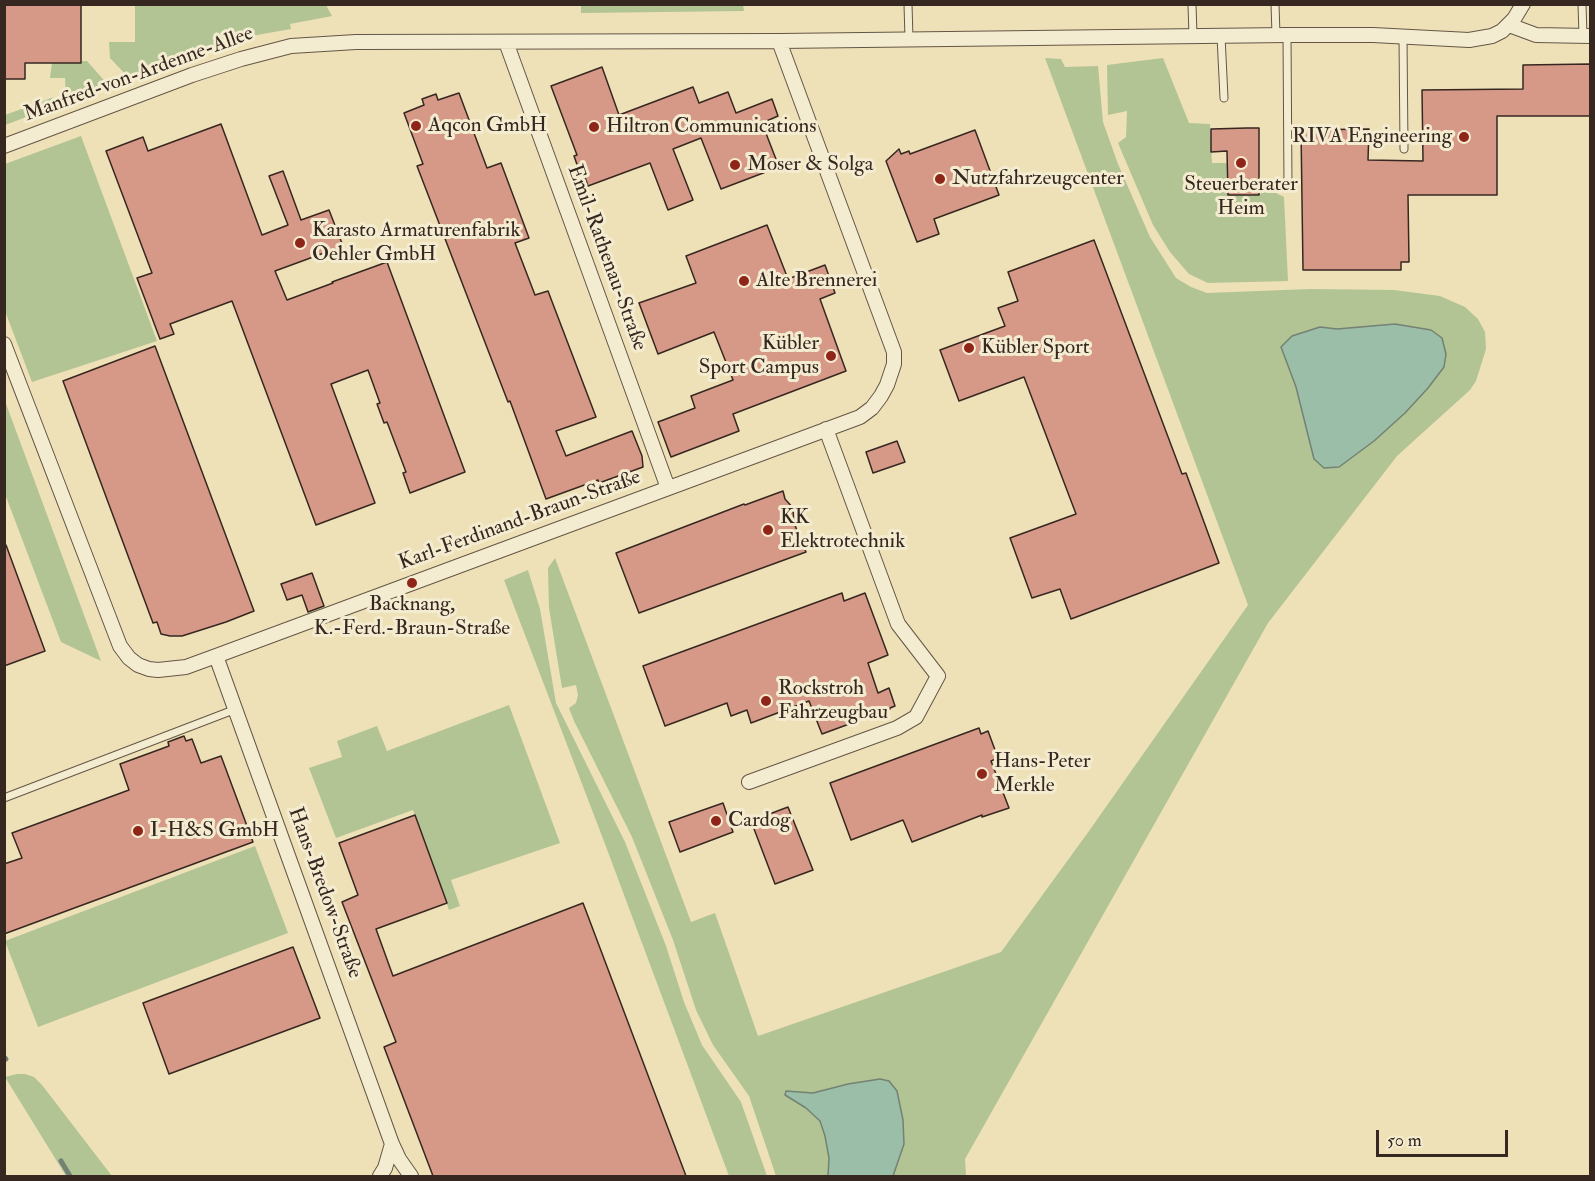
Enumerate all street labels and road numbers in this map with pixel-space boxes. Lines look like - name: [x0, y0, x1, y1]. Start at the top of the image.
- street label: Manfred-von-Ardenne-Allee: [21, 22, 257, 128]
- street label: Emil-Rathenau-Straße: [561, 162, 651, 354]
- street label: Karl-Ferdinand-Braun-Straße: [396, 465, 644, 577]
- street label: Hans-Bredow-Straße: [281, 804, 367, 982]

